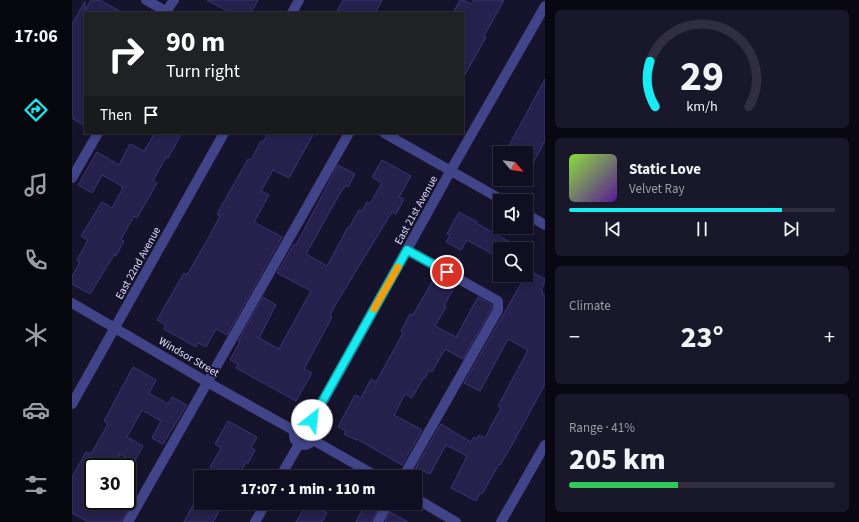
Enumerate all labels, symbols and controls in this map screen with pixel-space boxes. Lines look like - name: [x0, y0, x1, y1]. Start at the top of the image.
- text: 90 m: [166, 22, 225, 62]
- text: 17:06: [14, 24, 58, 49]
- icon: right: [100, 28, 152, 80]
- text: 29: [680, 47, 724, 107]
- text: Turn right: [166, 59, 240, 84]
- icon: directions: [22, 96, 50, 124]
- text: km/h: [686, 96, 718, 117]
- icon: arrive: [140, 104, 162, 126]
- text: Then: [100, 105, 132, 126]
- north arrow: [493, 146, 533, 186]
- map controls: [493, 146, 533, 282]
- text: Static Love: [629, 159, 701, 180]
- icon: music: [22, 171, 50, 199]
- street label: East 21st Avenue: [391, 172, 441, 247]
- text: Velvet Ray: [629, 180, 685, 198]
- button: sound: [493, 194, 533, 234]
- icon: previous: [602, 218, 624, 240]
- icon: pause: [691, 218, 713, 240]
- icon: next: [780, 218, 802, 240]
- street label: East 22nd Avenue: [112, 224, 164, 302]
- button: search: [493, 242, 533, 282]
- icon: phone: [22, 246, 50, 274]
- pin: [430, 255, 464, 289]
- icon: arrive: [436, 261, 458, 283]
- text: Climate: [569, 297, 611, 315]
- text: 23°: [680, 316, 724, 359]
- icon: climate: [22, 321, 50, 349]
- text: −: [569, 321, 580, 353]
- text: +: [824, 321, 835, 353]
- street label: Windsor Street: [156, 334, 222, 381]
- icon: car: [22, 396, 50, 424]
- position arrow: [291, 399, 333, 441]
- text: Range · 41%: [569, 419, 635, 437]
- text: 205 km: [569, 438, 666, 481]
- speed limit sign: 30: [84, 458, 136, 510]
- icon: filters: [22, 471, 50, 499]
- text: 17:07 · 1 min · 110 m: [241, 479, 375, 500]

